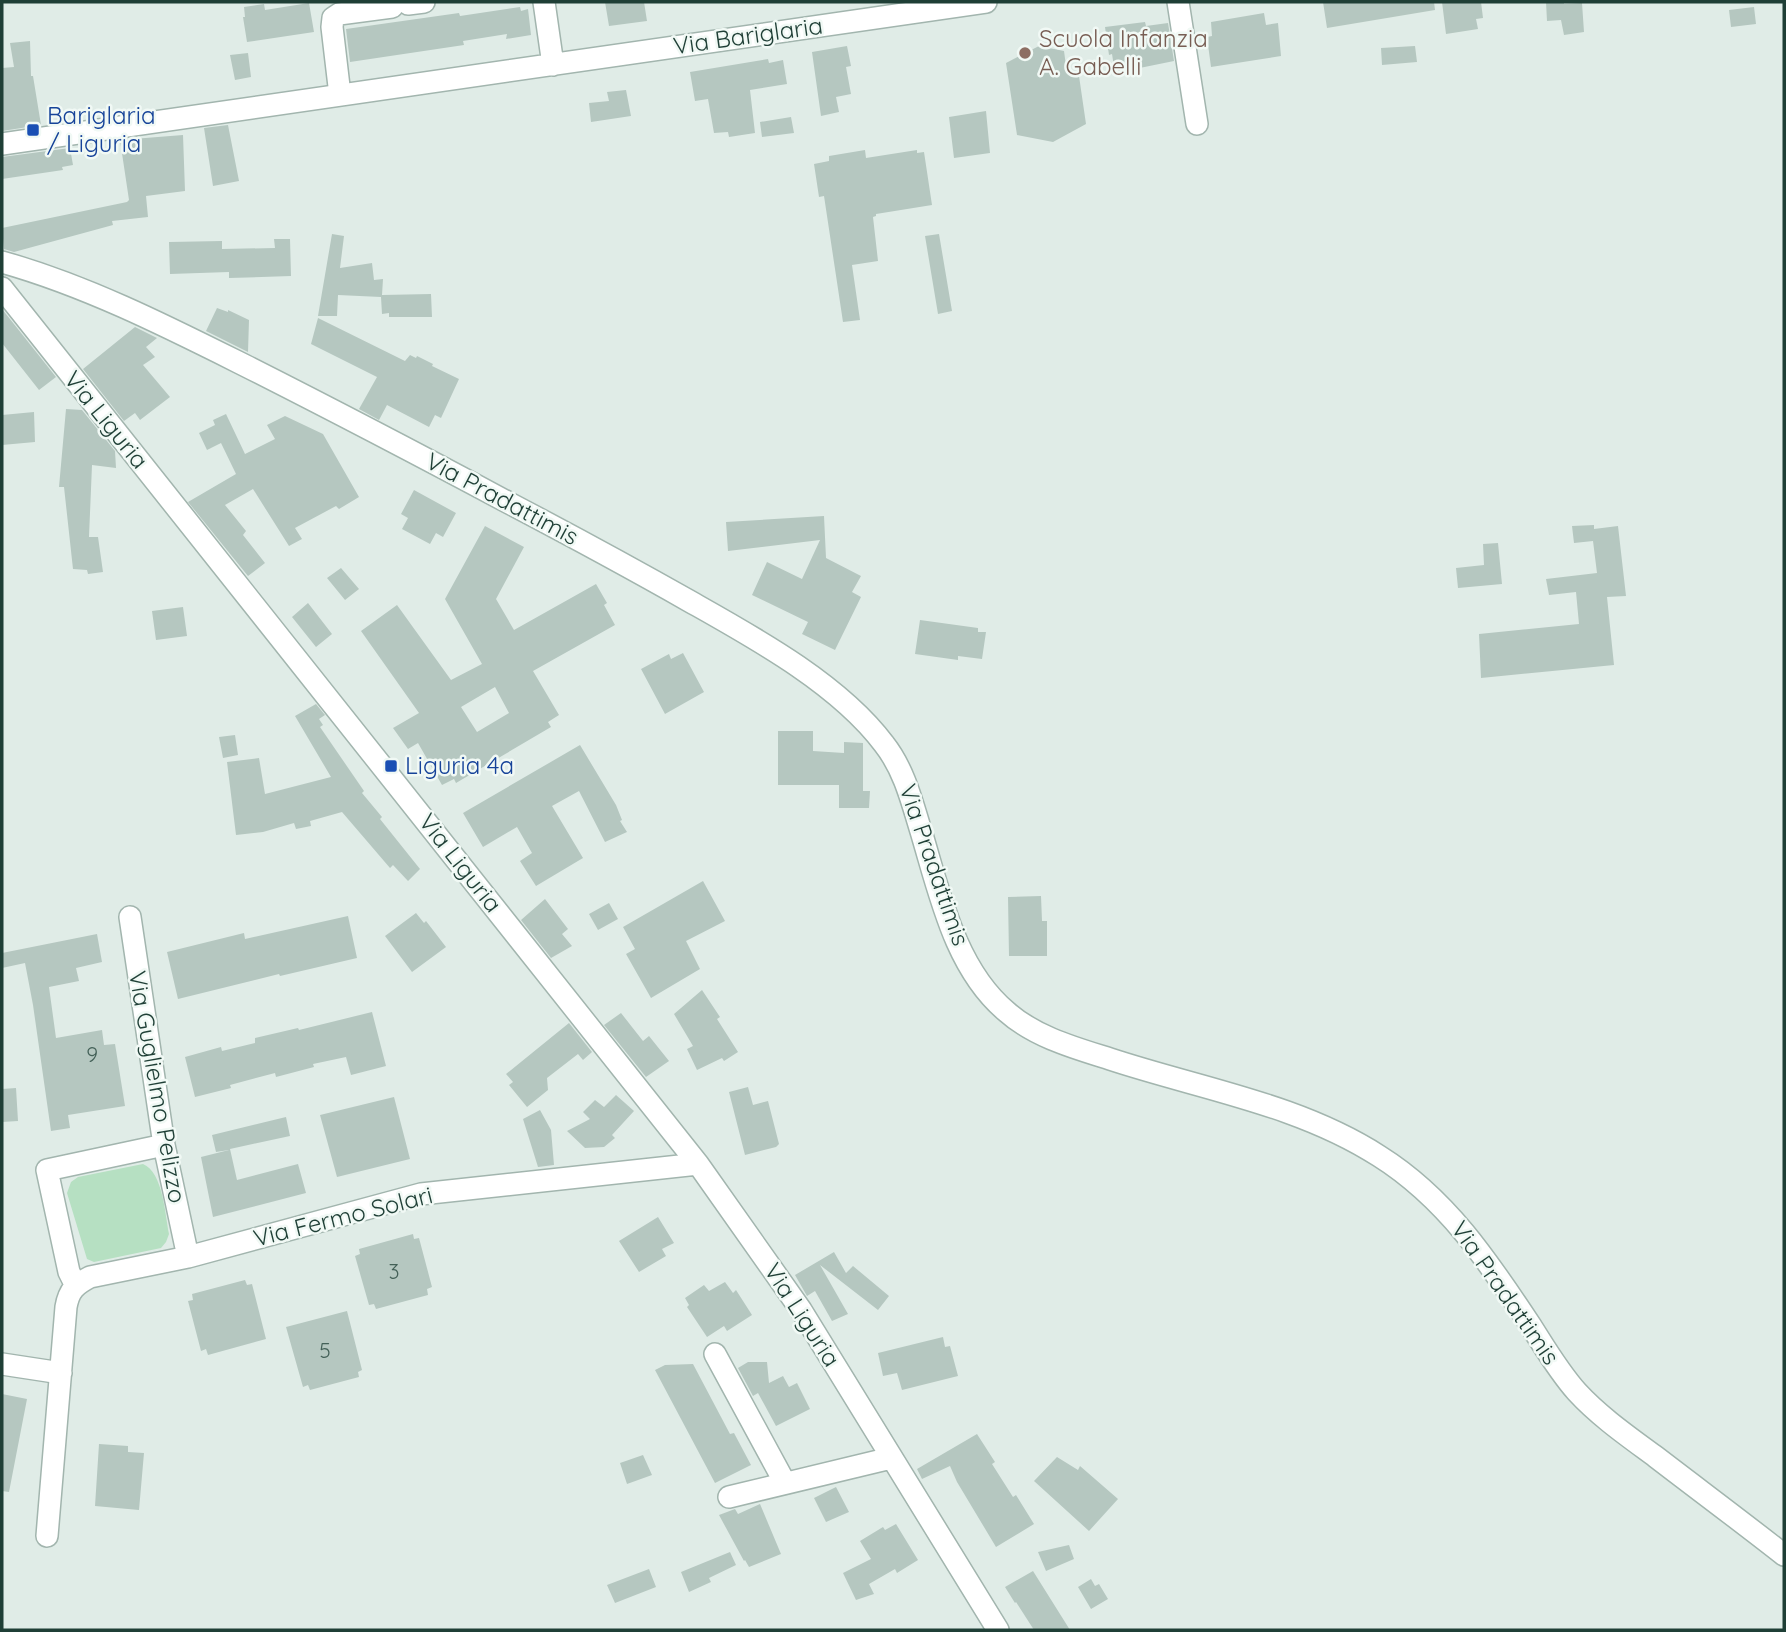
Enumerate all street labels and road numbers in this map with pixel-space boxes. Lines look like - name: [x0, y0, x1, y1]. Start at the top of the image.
- street label: Via Bariglaria: [671, 10, 825, 60]
- street label: Via Liguria: [58, 364, 155, 474]
- street label: Via Pradattimis: [421, 445, 584, 551]
- street label: Via Pradattimis: [893, 780, 977, 949]
- street label: Via Liguria: [413, 807, 509, 918]
- street label: Via Guglielmo Pelizzo: [123, 968, 193, 1205]
- street label: Via Fermo Solari: [250, 1179, 435, 1253]
- street label: Via Pradattimis: [1445, 1215, 1567, 1370]
- street label: Via Liguria: [758, 1257, 847, 1372]

